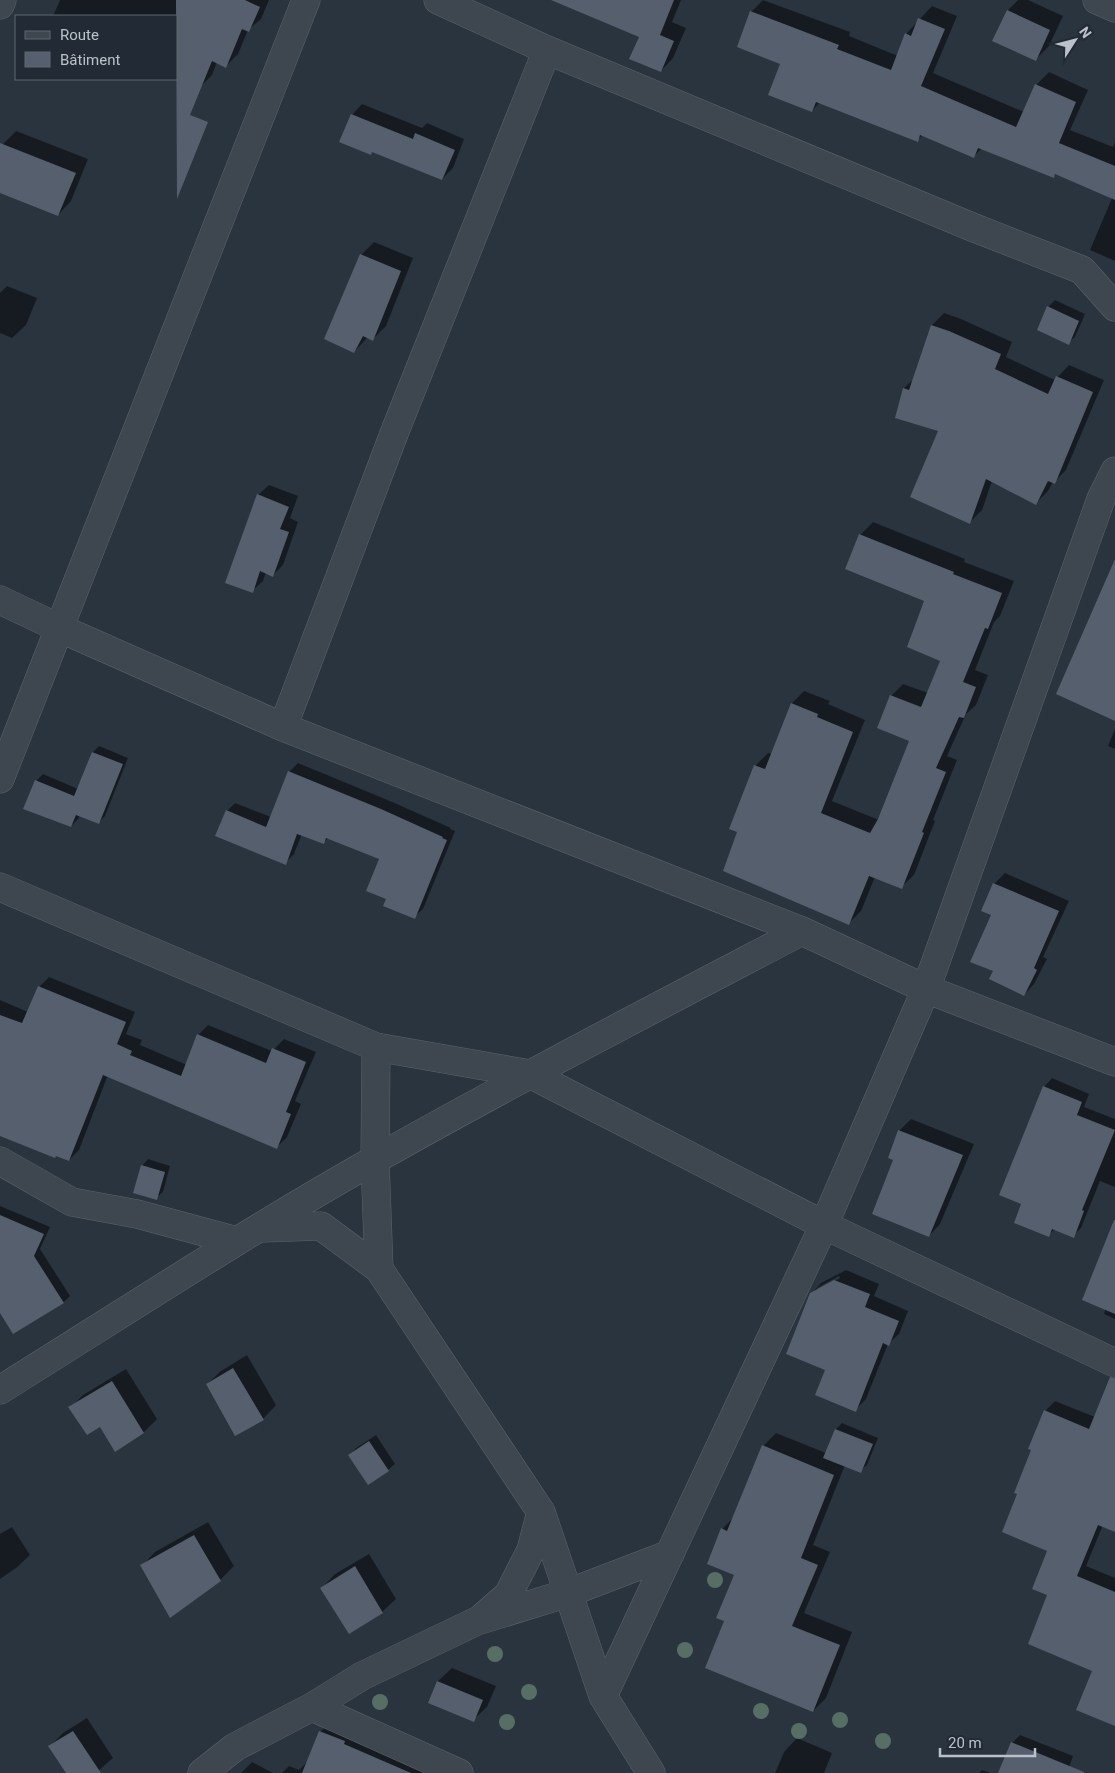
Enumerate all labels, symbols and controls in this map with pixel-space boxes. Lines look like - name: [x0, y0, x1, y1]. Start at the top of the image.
- legend: [15, 15, 178, 80]
- north arrow: [1050, 15, 1100, 65]
- text: N: [1076, 24, 1095, 41]
- text: Route: [60, 26, 99, 44]
- text: Bâtiment: [60, 51, 120, 69]
- scale bar: [940, 1726, 1035, 1758]
- text: 20 m: [948, 1734, 982, 1752]

